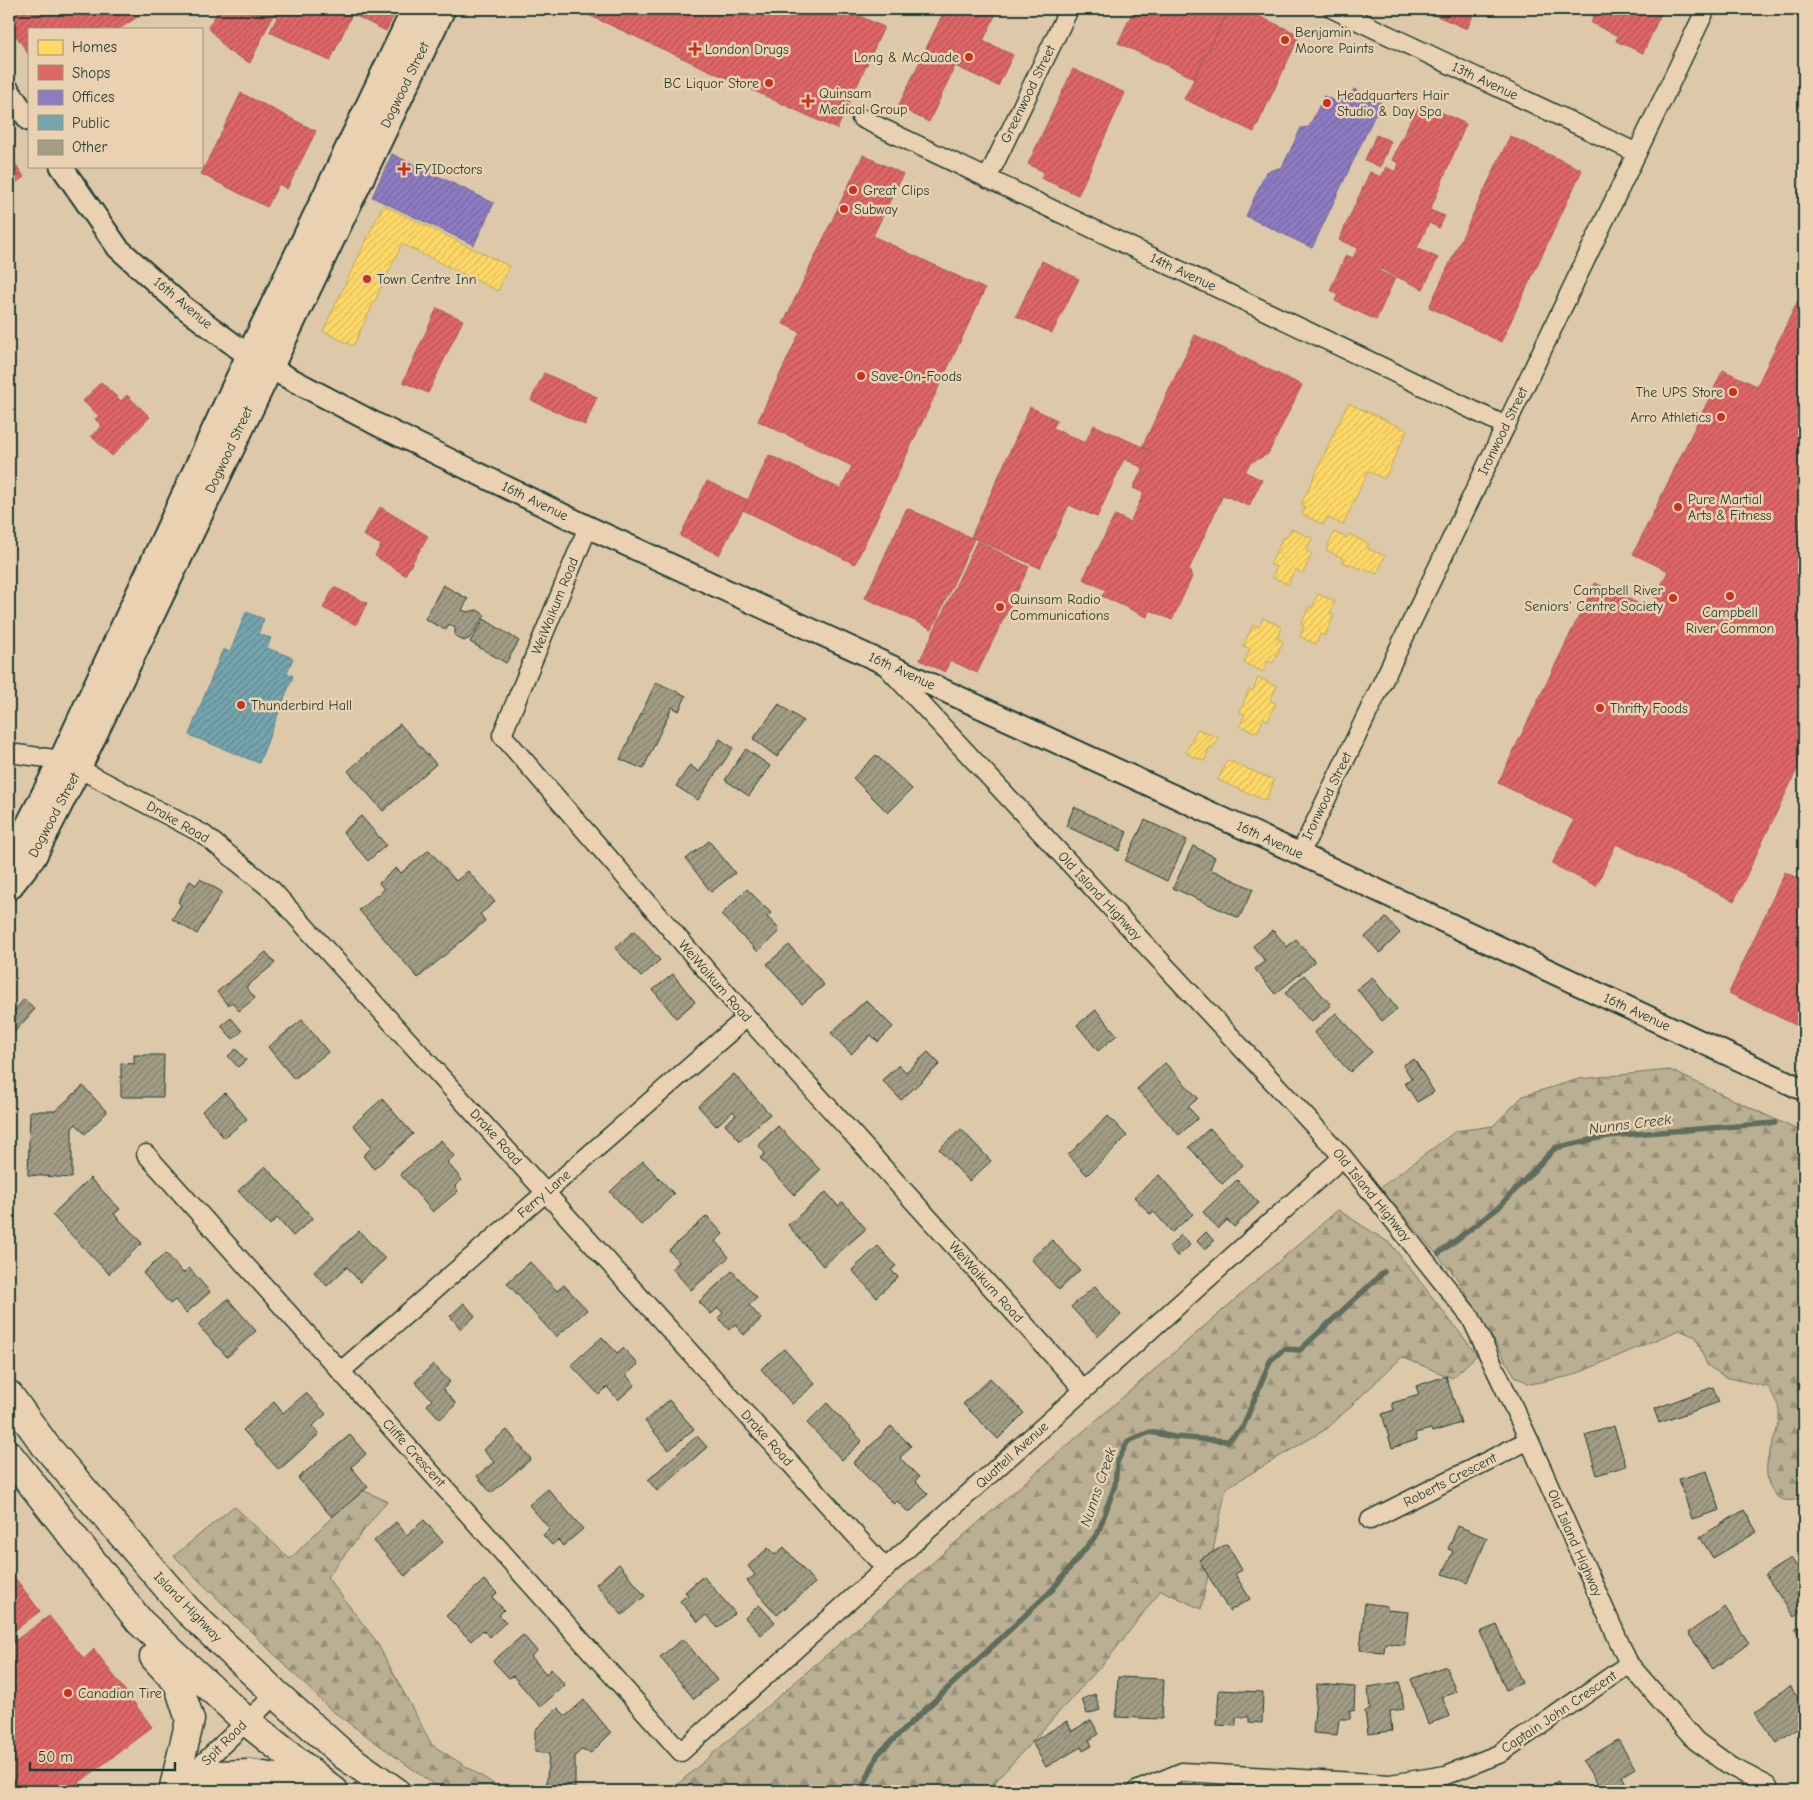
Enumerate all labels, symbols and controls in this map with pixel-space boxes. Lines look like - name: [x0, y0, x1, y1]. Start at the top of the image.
- place label: Benjamin Moore Paints: [1295, 24, 1374, 57]
- legend: [28, 28, 202, 168]
- marker: Benjamin Moore Paints: [1279, 34, 1291, 46]
- text: Homes: [72, 38, 117, 56]
- street label: Dogwood Street: [377, 38, 434, 131]
- place label: London Drugs: [705, 41, 789, 58]
- street label: Greenwood Street: [997, 41, 1060, 146]
- marker: London Drugs: [689, 43, 701, 55]
- place label: Long & McQuade: [854, 49, 959, 66]
- marker: Long & McQuade: [963, 51, 975, 63]
- street label: 13th Avenue: [1449, 58, 1521, 104]
- text: Shops: [72, 64, 110, 82]
- place label: BC Liquor Store: [664, 75, 759, 92]
- marker: BC Liquor Store: [763, 77, 775, 89]
- place label: Quinsam Medical Group: [819, 85, 907, 118]
- place label: Headquarters Hair Studio & Day Spa: [1337, 87, 1449, 120]
- text: Offices: [72, 88, 114, 106]
- marker: Quinsam Medical Group: [801, 94, 815, 108]
- marker: Headquarters Hair Studio & Day Spa: [1321, 97, 1333, 109]
- text: Public: [72, 114, 110, 132]
- text: Other: [72, 138, 107, 156]
- place label: FYIDoctors: [415, 161, 482, 178]
- marker: FYIDoctors: [397, 162, 411, 176]
- place label: Great Clips: [863, 182, 929, 199]
- marker: Great Clips: [847, 184, 859, 196]
- place label: Subway: [854, 201, 899, 218]
- marker: Subway: [838, 203, 850, 215]
- street label: 14th Avenue: [1147, 249, 1219, 295]
- place label: Town Centre Inn: [377, 271, 476, 288]
- street label: 16th Avenue: [150, 273, 216, 333]
- marker: Town Centre Inn: [361, 273, 373, 285]
- place label: Save-On-Foods: [871, 368, 962, 385]
- marker: Save-On-Foods: [855, 370, 867, 382]
- street label: Ironwood Street: [1474, 383, 1532, 478]
- place label: The UPS Store: [1636, 384, 1723, 401]
- marker: The UPS Store: [1727, 386, 1739, 398]
- street label: Dogwood Street: [201, 403, 257, 496]
- place label: Arro Athletics: [1630, 409, 1711, 426]
- marker: Arro Athletics: [1715, 411, 1727, 423]
- street label: 16th Avenue: [499, 478, 571, 524]
- place label: Pure Martial Arts & Fitness: [1688, 491, 1772, 524]
- marker: Pure Martial Arts & Fitness: [1672, 501, 1684, 513]
- street label: WeiWaikum Road: [528, 555, 582, 657]
- place label: Campbell River Seniors' Centre Society: [1524, 582, 1664, 615]
- marker: Campbell River Common: [1724, 590, 1736, 602]
- place label: Quinsam Radio Communications: [1010, 591, 1110, 624]
- marker: Campbell River Seniors' Centre Society: [1667, 592, 1679, 604]
- marker: Quinsam Radio Communications: [994, 601, 1006, 613]
- place label: Campbell River Common: [1686, 604, 1774, 637]
- street label: 16th Avenue: [866, 648, 938, 694]
- place label: Thunderbird Hall: [251, 697, 352, 714]
- marker: Thunderbird Hall: [235, 699, 247, 711]
- place label: Thrifty Foods: [1610, 700, 1688, 717]
- marker: Thrifty Foods: [1594, 702, 1606, 714]
- street label: Ironwood Street: [1298, 748, 1356, 843]
- street label: Dogwood Street: [24, 769, 84, 860]
- street label: Drake Road: [144, 797, 212, 847]
- street label: 16th Avenue: [1234, 817, 1306, 863]
- street label: Old Island Highway: [1054, 848, 1146, 945]
- street label: WeiWaikum Road: [675, 936, 755, 1026]
- street label: 16th Avenue: [1601, 989, 1673, 1035]
- street label: Drake Road: [466, 1105, 526, 1169]
- water label: Nunns Creek: [1588, 1110, 1673, 1138]
- street label: Old Island Highway: [1329, 1145, 1415, 1246]
- street label: Ferry Lane: [514, 1166, 574, 1222]
- street label: WeiWaikum Road: [945, 1238, 1027, 1326]
- street label: Drake Road: [737, 1406, 797, 1470]
- street label: Cliffe Crescent: [379, 1415, 450, 1491]
- street label: Quattell Avenue: [972, 1418, 1052, 1492]
- water label: Nunns Creek: [1076, 1444, 1120, 1529]
- street label: Roberts Crescent: [1401, 1449, 1500, 1511]
- street label: Old Island Highway: [1544, 1487, 1607, 1600]
- street label: Island Highway: [150, 1568, 226, 1646]
- street label: Captain John Crescent: [1498, 1667, 1621, 1757]
- place label: Canadian Tire: [78, 1685, 162, 1702]
- marker: Canadian Tire: [62, 1687, 74, 1699]
- street label: Spit Road: [198, 1717, 250, 1769]
- scale bar: [30, 1740, 175, 1772]
- text: 50 m: [38, 1748, 73, 1766]

